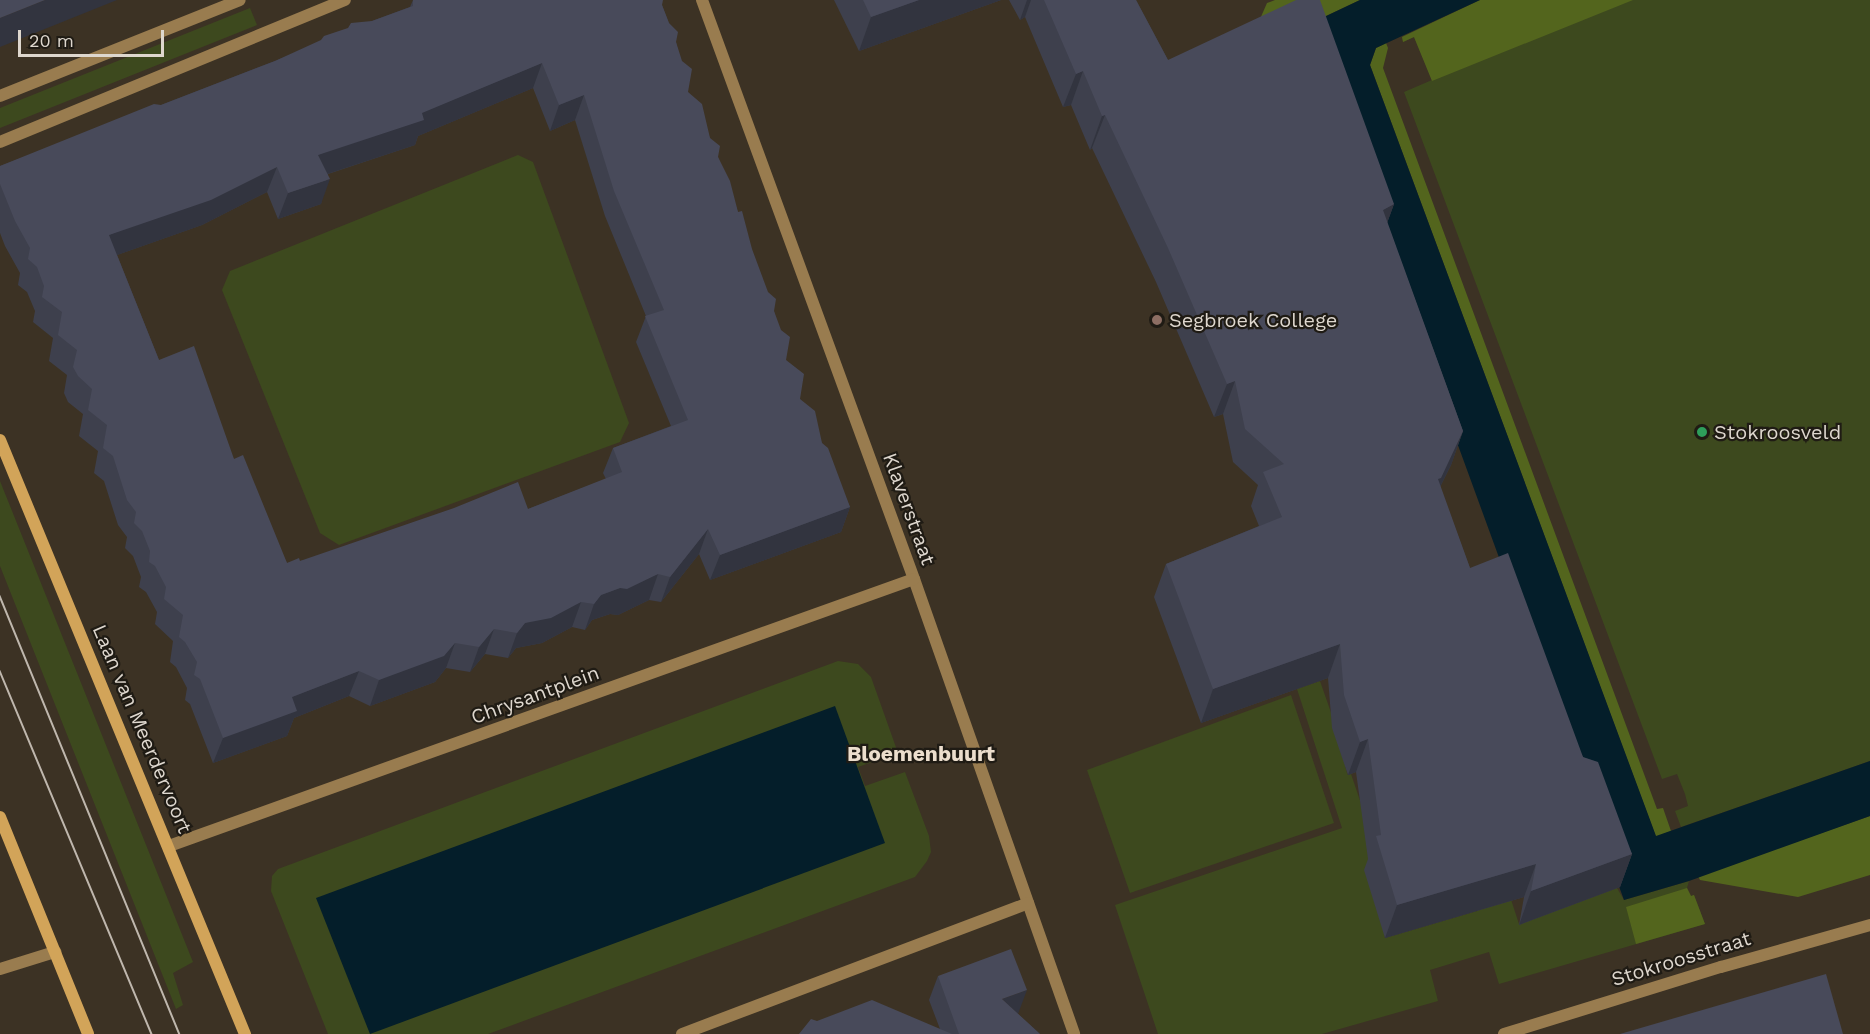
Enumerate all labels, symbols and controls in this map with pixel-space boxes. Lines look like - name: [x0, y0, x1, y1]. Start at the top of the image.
- scale bar: [21, 18, 166, 56]
- text: 20 m: [29, 30, 74, 51]
- place label: Segbroek College: [1169, 308, 1338, 332]
- marker: Segbroek College: [1150, 313, 1164, 327]
- place label: Stokroosveld: [1714, 420, 1841, 444]
- marker: Stokroosveld: [1695, 425, 1709, 439]
- street label: Klaverstraat: [878, 450, 940, 568]
- street label: Laan van Meerdervoort: [87, 621, 197, 837]
- street label: Chrysantplein: [468, 661, 602, 729]
- district label: Bloemenbuurt: [847, 741, 995, 767]
- street label: Stokroosstraat: [1608, 926, 1754, 992]

